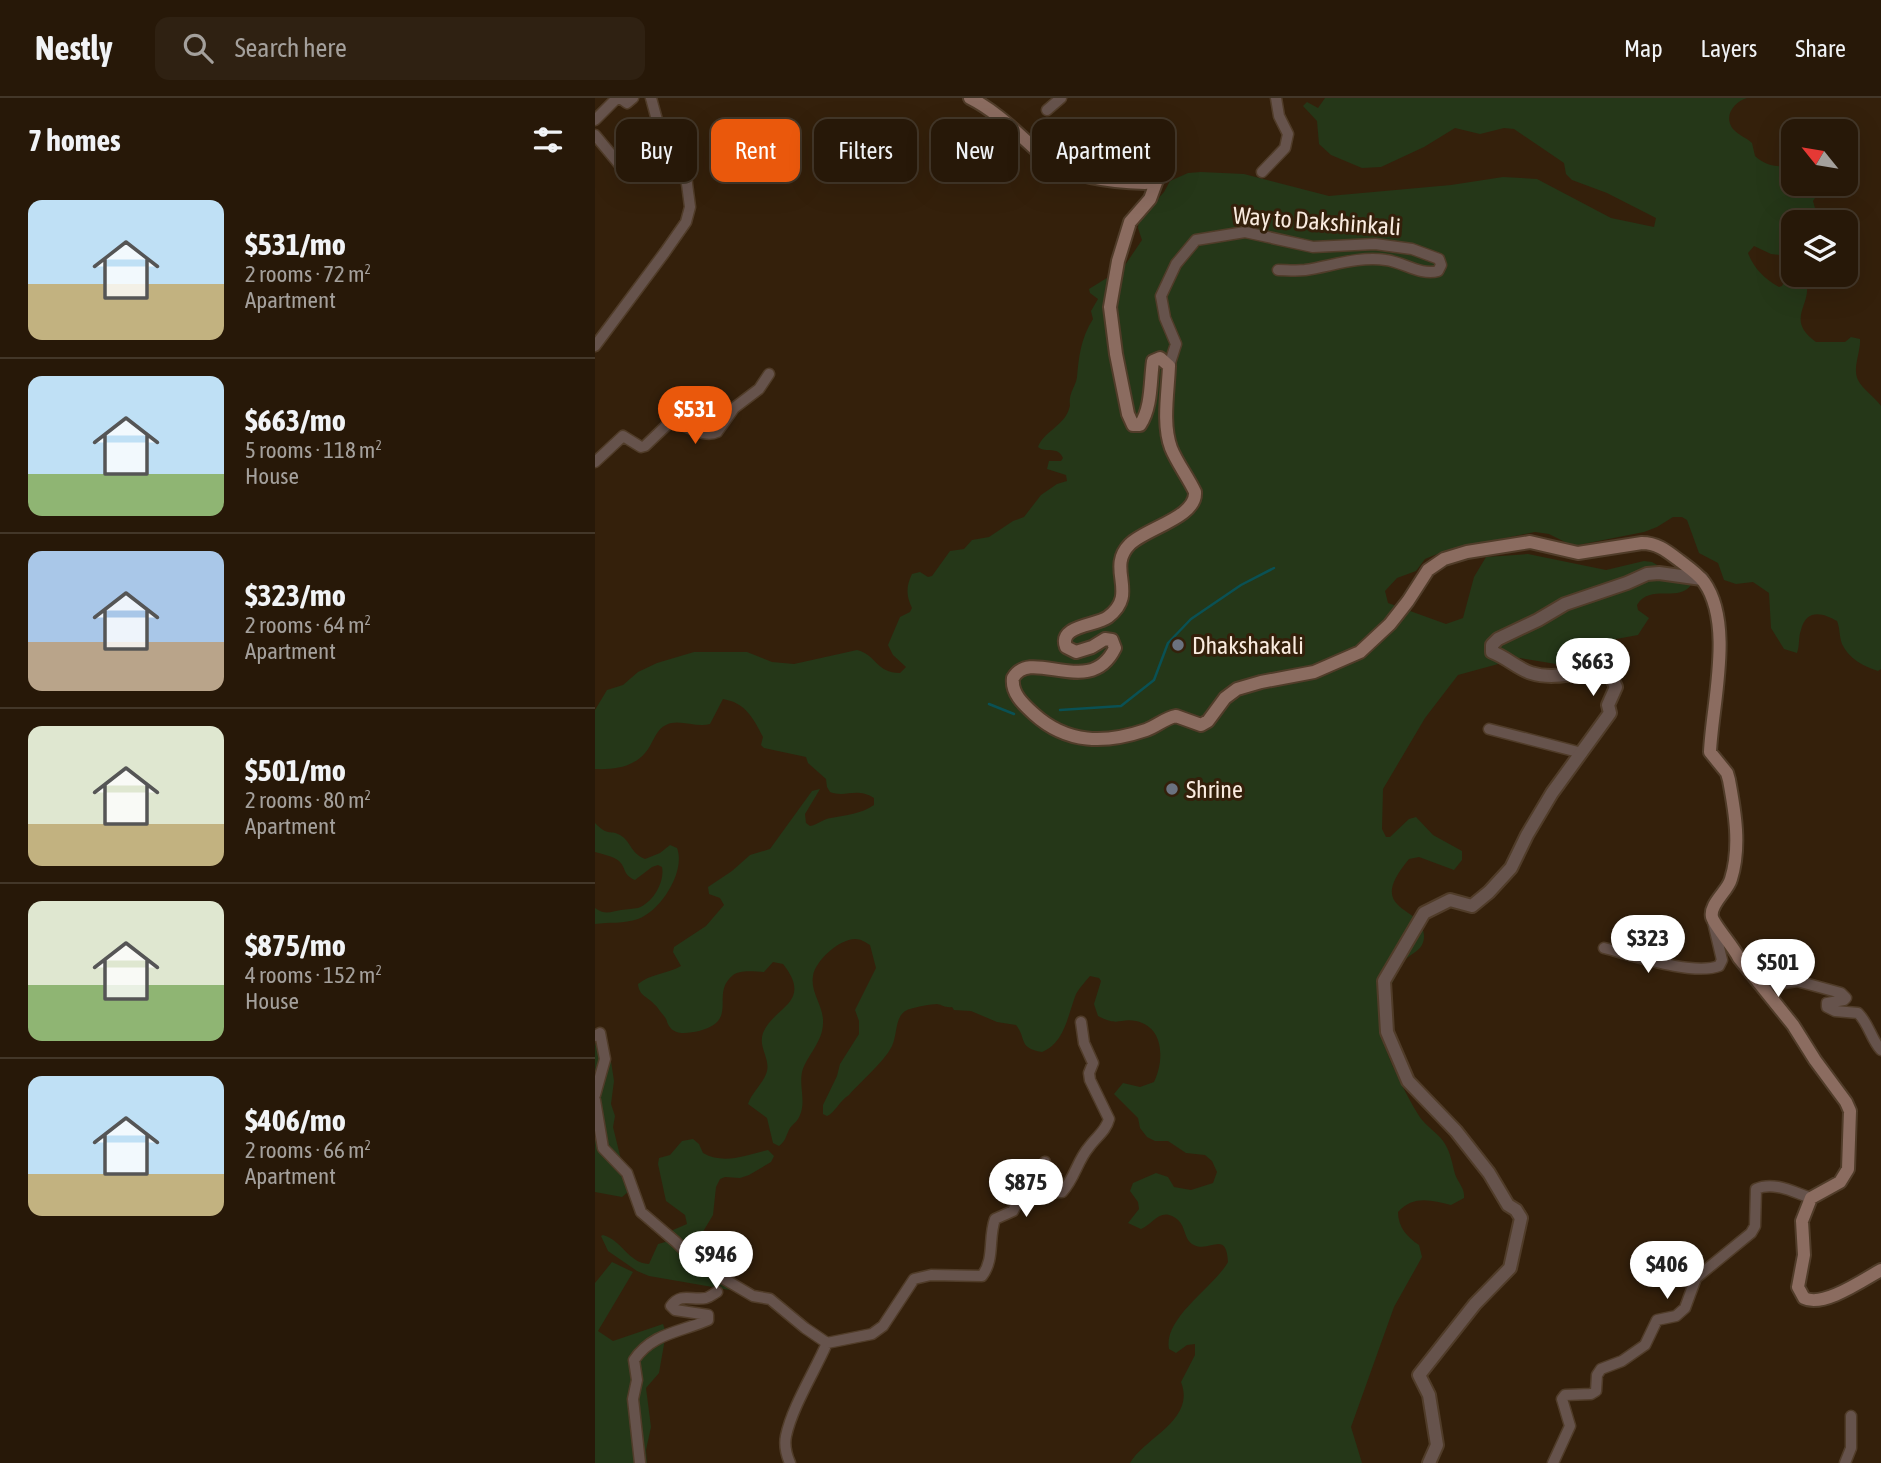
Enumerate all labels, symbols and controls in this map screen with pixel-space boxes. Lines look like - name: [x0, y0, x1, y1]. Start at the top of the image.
- search box: [155, 17, 645, 80]
- text: Nestly: [35, 29, 113, 67]
- icon: search: [179, 29, 217, 67]
- text: Search here: [235, 33, 347, 63]
- text: Map: [1624, 35, 1663, 62]
- text: Layers: [1701, 35, 1757, 62]
- text: Share: [1795, 35, 1846, 62]
- chip: Buy: [616, 119, 697, 182]
- chip: Rent: [711, 119, 800, 182]
- chip: Filters: [814, 119, 917, 182]
- chip: New: [931, 119, 1018, 182]
- chip: Apartment: [1032, 119, 1175, 182]
- north arrow: [1781, 119, 1859, 196]
- map controls: [1781, 119, 1858, 287]
- icon: filters: [529, 121, 567, 159]
- text: 7 homes: [28, 123, 121, 157]
- street label: Way to Dakshinkali: [1232, 202, 1402, 240]
- button: layers: [1781, 210, 1858, 287]
- text: $531/mo: [245, 227, 346, 261]
- icon: home: [84, 228, 168, 312]
- text: 2 rooms · 72 m²: [245, 261, 371, 287]
- text: Apartment: [245, 287, 336, 313]
- pin: $531: [654, 386, 736, 446]
- text: $531: [674, 396, 716, 422]
- text: $663/mo: [245, 403, 346, 437]
- icon: home: [84, 404, 168, 488]
- text: 5 rooms · 118 m²: [245, 437, 382, 463]
- text: House: [245, 463, 299, 489]
- text: $323/mo: [245, 578, 346, 612]
- icon: home: [84, 579, 168, 663]
- text: 2 rooms · 64 m²: [245, 612, 371, 638]
- place label: Dhakshakali: [1192, 632, 1304, 659]
- marker: Dhakshakali: [1170, 637, 1186, 653]
- text: Apartment: [245, 638, 336, 664]
- pin: $663: [1552, 638, 1634, 698]
- text: $663: [1572, 648, 1614, 674]
- text: $501/mo: [245, 753, 346, 787]
- icon: home: [84, 754, 168, 838]
- place label: Shrine: [1186, 776, 1243, 803]
- marker: Shrine: [1164, 781, 1180, 797]
- text: 2 rooms · 80 m²: [245, 787, 371, 813]
- text: Apartment: [245, 813, 336, 839]
- pin: $323: [1607, 916, 1689, 975]
- text: $323: [1627, 925, 1669, 951]
- text: $875/mo: [245, 928, 346, 962]
- icon: home: [84, 929, 168, 1013]
- pin: $501: [1737, 940, 1819, 999]
- text: $501: [1757, 949, 1799, 975]
- text: 4 rooms · 152 m²: [245, 962, 382, 988]
- text: House: [245, 988, 299, 1014]
- text: $406/mo: [245, 1103, 346, 1137]
- icon: home: [84, 1104, 168, 1188]
- text: 2 rooms · 66 m²: [245, 1137, 371, 1163]
- pin: $875: [985, 1160, 1067, 1219]
- text: Apartment: [245, 1163, 336, 1189]
- text: $875: [1005, 1169, 1047, 1195]
- pin: $946: [675, 1232, 757, 1291]
- text: $946: [695, 1241, 737, 1267]
- pin: $406: [1626, 1242, 1708, 1301]
- text: $406: [1646, 1251, 1688, 1277]

